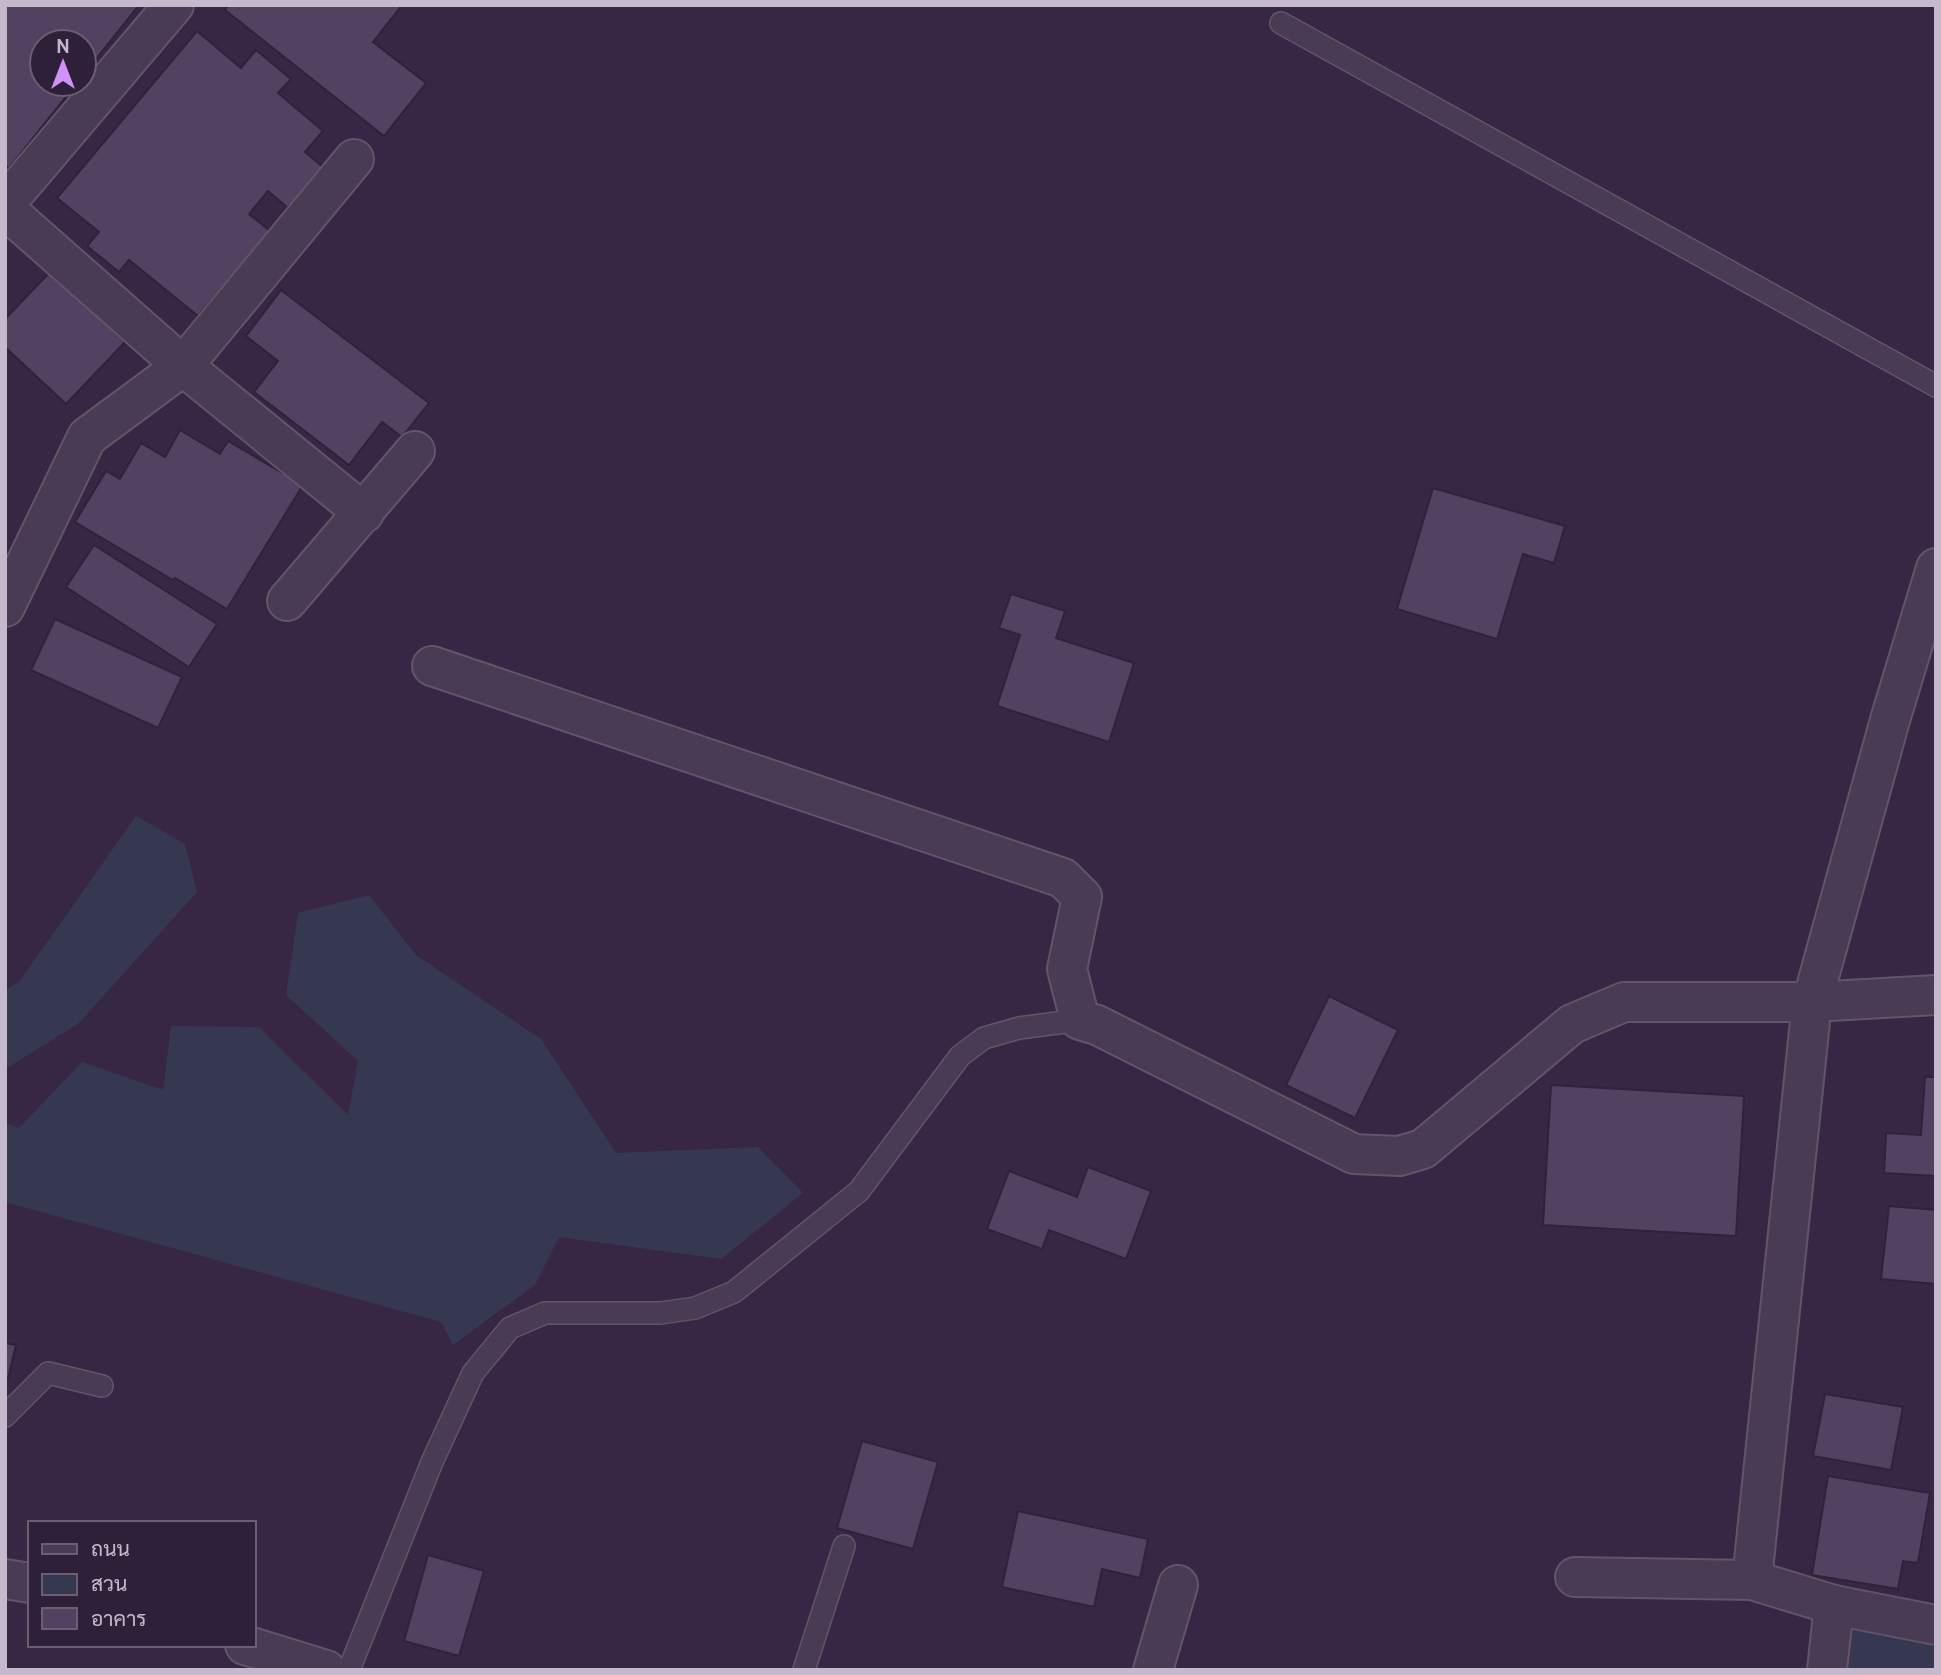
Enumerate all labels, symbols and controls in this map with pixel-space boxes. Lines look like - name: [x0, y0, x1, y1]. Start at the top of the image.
- north arrow: [28, 28, 98, 98]
- text: N: [56, 35, 70, 58]
- legend: [28, 1521, 256, 1647]
- text: ถนน: [91, 1536, 130, 1561]
- text: สวน: [91, 1571, 127, 1596]
- text: อาคาร: [91, 1606, 147, 1631]

